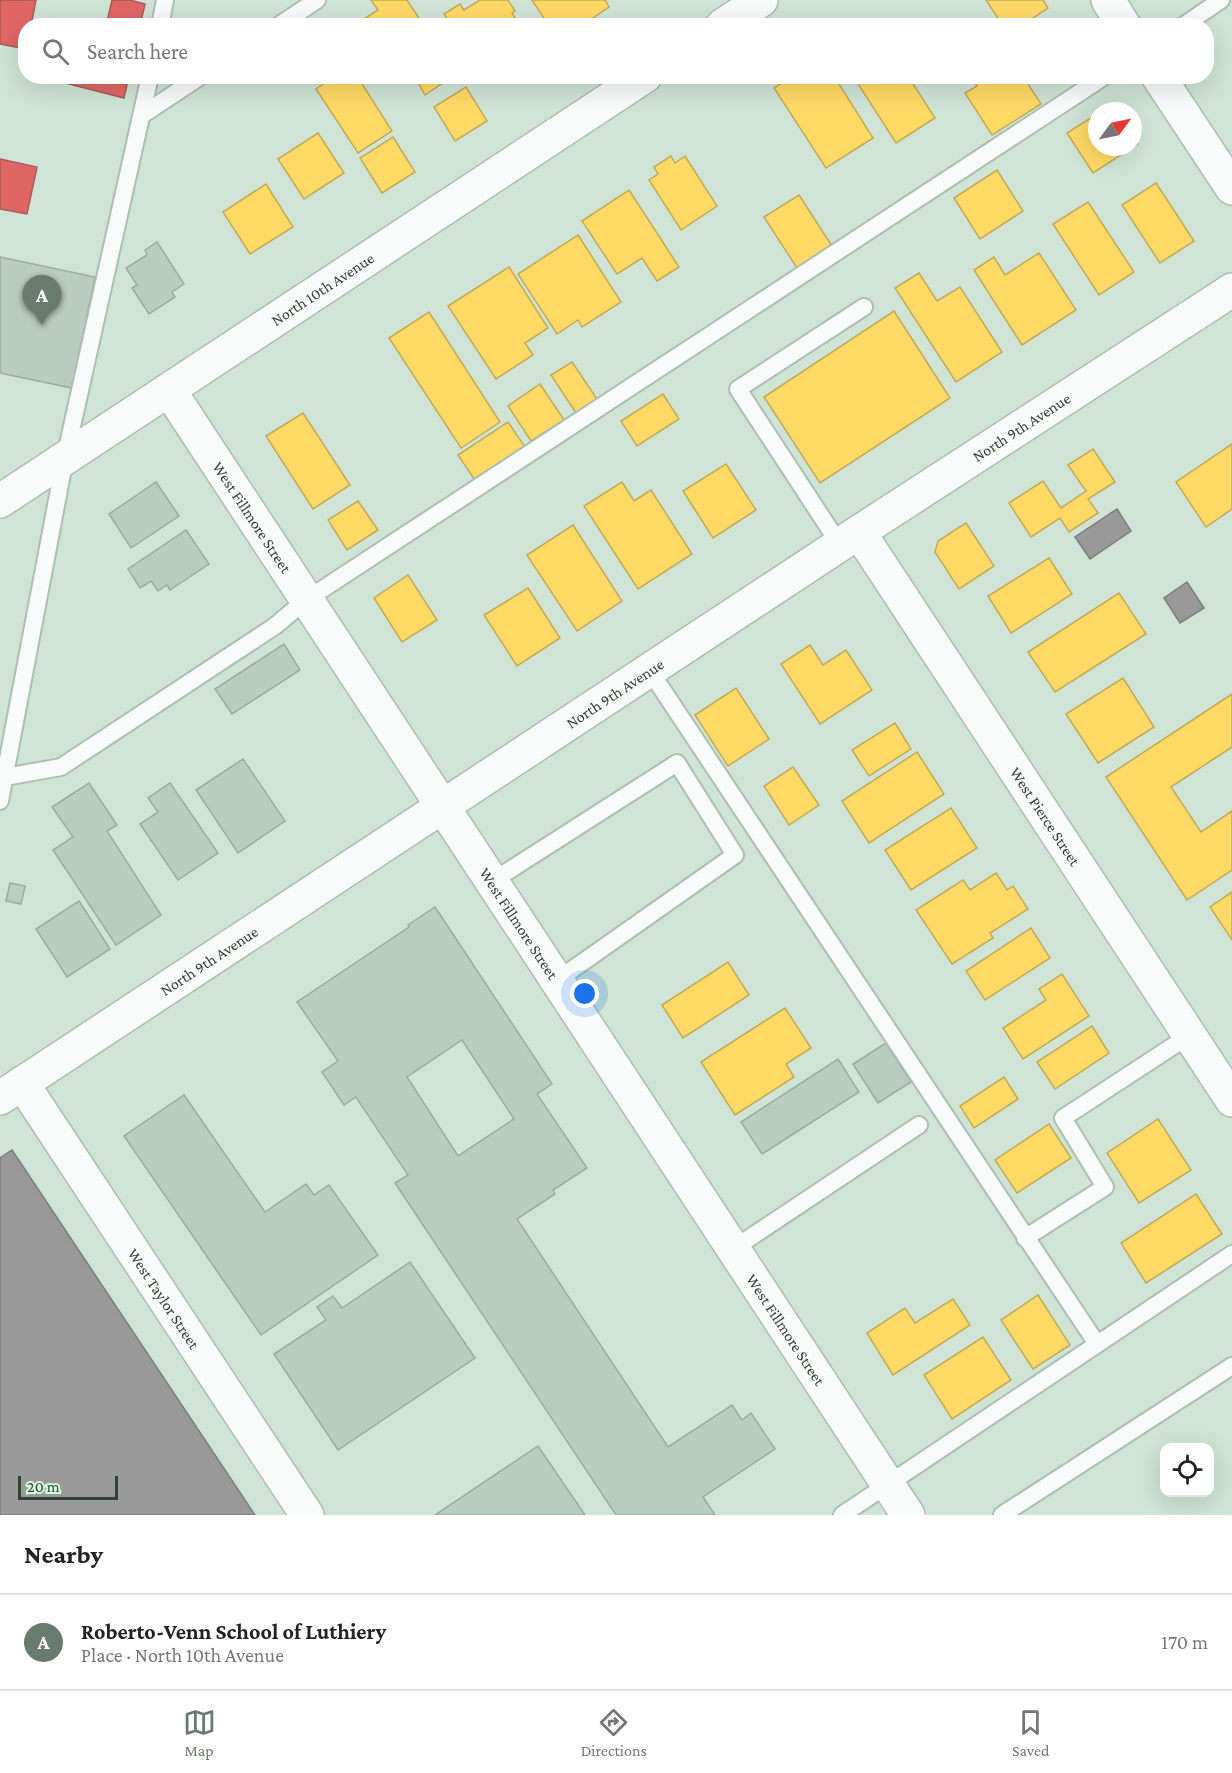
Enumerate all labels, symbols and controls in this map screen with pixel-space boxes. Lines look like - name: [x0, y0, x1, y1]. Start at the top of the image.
- search box: [18, 18, 1214, 84]
- icon: search: [39, 35, 72, 68]
- text: Search here: [87, 39, 188, 64]
- north arrow: [1088, 102, 1142, 156]
- street label: North 10th Avenue: [268, 249, 377, 329]
- pin: A: [22, 276, 62, 325]
- street label: North 9th Avenue: [969, 389, 1073, 465]
- street label: West Fillmore Street: [209, 458, 295, 577]
- street label: North 9th Avenue: [563, 655, 667, 732]
- street label: West Pierce Street: [1007, 764, 1084, 869]
- street label: West Fillmore Street: [476, 865, 562, 983]
- street label: North 9th Avenue: [157, 923, 261, 999]
- your location: [570, 979, 599, 1008]
- street label: West Taylor Street: [124, 1245, 203, 1353]
- street label: West Fillmore Street: [743, 1271, 829, 1389]
- map controls: [1160, 1443, 1214, 1497]
- button: locate: [1160, 1443, 1214, 1497]
- scale bar: [18, 1473, 118, 1500]
- text: 20 m: [27, 1478, 60, 1495]
- text: Nearby: [24, 1540, 103, 1569]
- text: Roberto-Venn School of Luthiery: [81, 1619, 386, 1644]
- text: A: [38, 1631, 49, 1653]
- text: 170 m: [1161, 1631, 1208, 1653]
- text: Place · North 10th Avenue: [81, 1644, 284, 1666]
- tab: Map: [183, 1706, 216, 1759]
- tab: Directions: [581, 1706, 647, 1759]
- tab: Saved: [1012, 1706, 1049, 1759]

